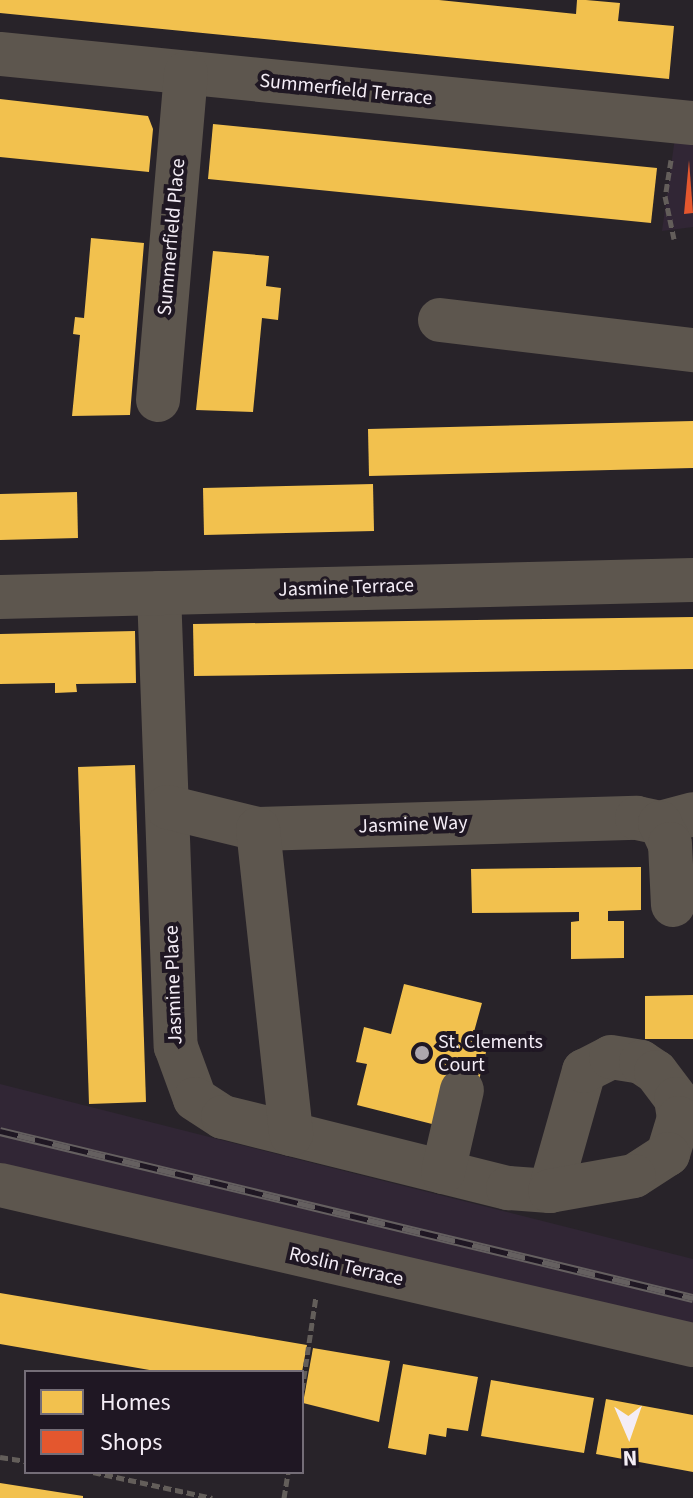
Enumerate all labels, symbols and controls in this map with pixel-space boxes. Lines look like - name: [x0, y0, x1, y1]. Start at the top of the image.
- street label: Summerfield Terrace: [258, 69, 434, 111]
- street label: Summerfield Place: [153, 157, 191, 317]
- street label: Jasmine Terrace: [278, 574, 414, 602]
- street label: Jasmine Way: [358, 811, 468, 839]
- street label: Jasmine Place: [160, 925, 188, 1045]
- place label: St. Clements Court: [438, 1030, 543, 1077]
- marker: St. Clements Court: [413, 1044, 431, 1062]
- street label: Roslin Terrace: [286, 1242, 406, 1292]
- legend: [24, 1370, 304, 1474]
- text: Homes: [100, 1385, 171, 1420]
- north arrow: [589, 1394, 669, 1474]
- text: Shops: [100, 1425, 162, 1460]
- text: N: [622, 1442, 638, 1474]

